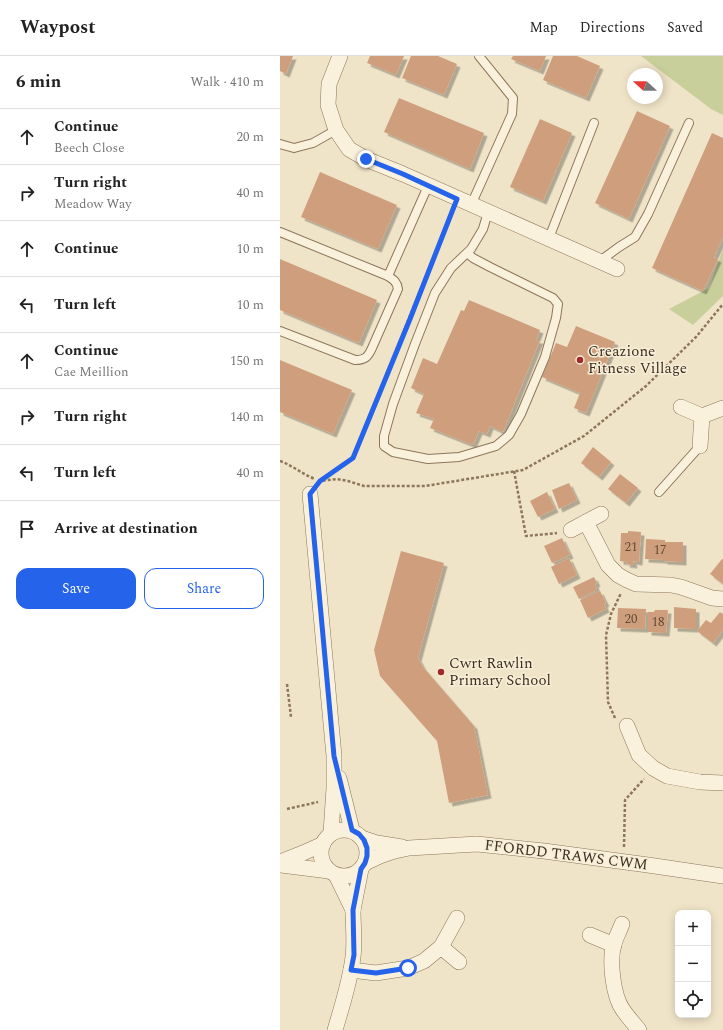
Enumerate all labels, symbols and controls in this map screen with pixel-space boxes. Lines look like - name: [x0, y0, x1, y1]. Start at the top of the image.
- text: Waypost: [20, 13, 96, 42]
- text: Map: [530, 17, 558, 38]
- text: Directions: [580, 17, 645, 38]
- text: Saved: [667, 17, 703, 38]
- north arrow: [627, 68, 663, 104]
- text: 6 min: [16, 69, 61, 95]
- text: Walk · 410 m: [190, 72, 264, 92]
- text: Continue: [54, 115, 119, 138]
- icon: ahead: [16, 126, 38, 148]
- text: 20 m: [237, 127, 264, 147]
- text: Beech Close: [54, 138, 125, 158]
- route end: [357, 150, 375, 168]
- text: Turn right: [54, 171, 127, 194]
- icon: right: [16, 182, 38, 204]
- text: 40 m: [237, 183, 264, 203]
- text: Meadow Way: [54, 194, 132, 214]
- text: Continue: [54, 237, 119, 260]
- icon: ahead: [16, 238, 38, 260]
- text: 10 m: [237, 239, 264, 259]
- text: Turn left: [54, 293, 116, 316]
- icon: left: [16, 294, 38, 316]
- text: 10 m: [237, 295, 264, 315]
- text: Continue: [54, 339, 119, 362]
- place label: Creazione Fitness Village: [588, 340, 687, 380]
- icon: ahead: [16, 350, 38, 372]
- text: 150 m: [230, 351, 264, 371]
- marker: Creazione Fitness Village: [575, 355, 585, 365]
- text: Cae Meillion: [54, 362, 128, 382]
- text: Turn right: [54, 405, 127, 428]
- icon: right: [16, 406, 38, 428]
- text: 140 m: [230, 407, 264, 427]
- text: Turn left: [54, 461, 116, 484]
- icon: left: [16, 462, 38, 484]
- text: 40 m: [237, 463, 264, 483]
- text: Arrive at destination: [54, 517, 198, 540]
- icon: arrive: [16, 518, 38, 540]
- house number: 21: [625, 537, 638, 557]
- house number: 17: [654, 540, 667, 560]
- button: Save: [16, 568, 136, 609]
- button: Share: [144, 568, 264, 609]
- house number: 20: [625, 609, 638, 629]
- house number: 18: [652, 612, 665, 632]
- place label: Cwrt Rawlin Primary School: [449, 652, 551, 692]
- marker: Cwrt Rawlin Primary School: [436, 667, 446, 677]
- street label: FFORDD TRAWS CWM: [483, 834, 649, 876]
- map controls: [675, 910, 711, 1018]
- button: +: [675, 910, 711, 946]
- button: −: [675, 946, 711, 982]
- route start: [399, 959, 417, 977]
- button: locate: [675, 982, 711, 1018]

